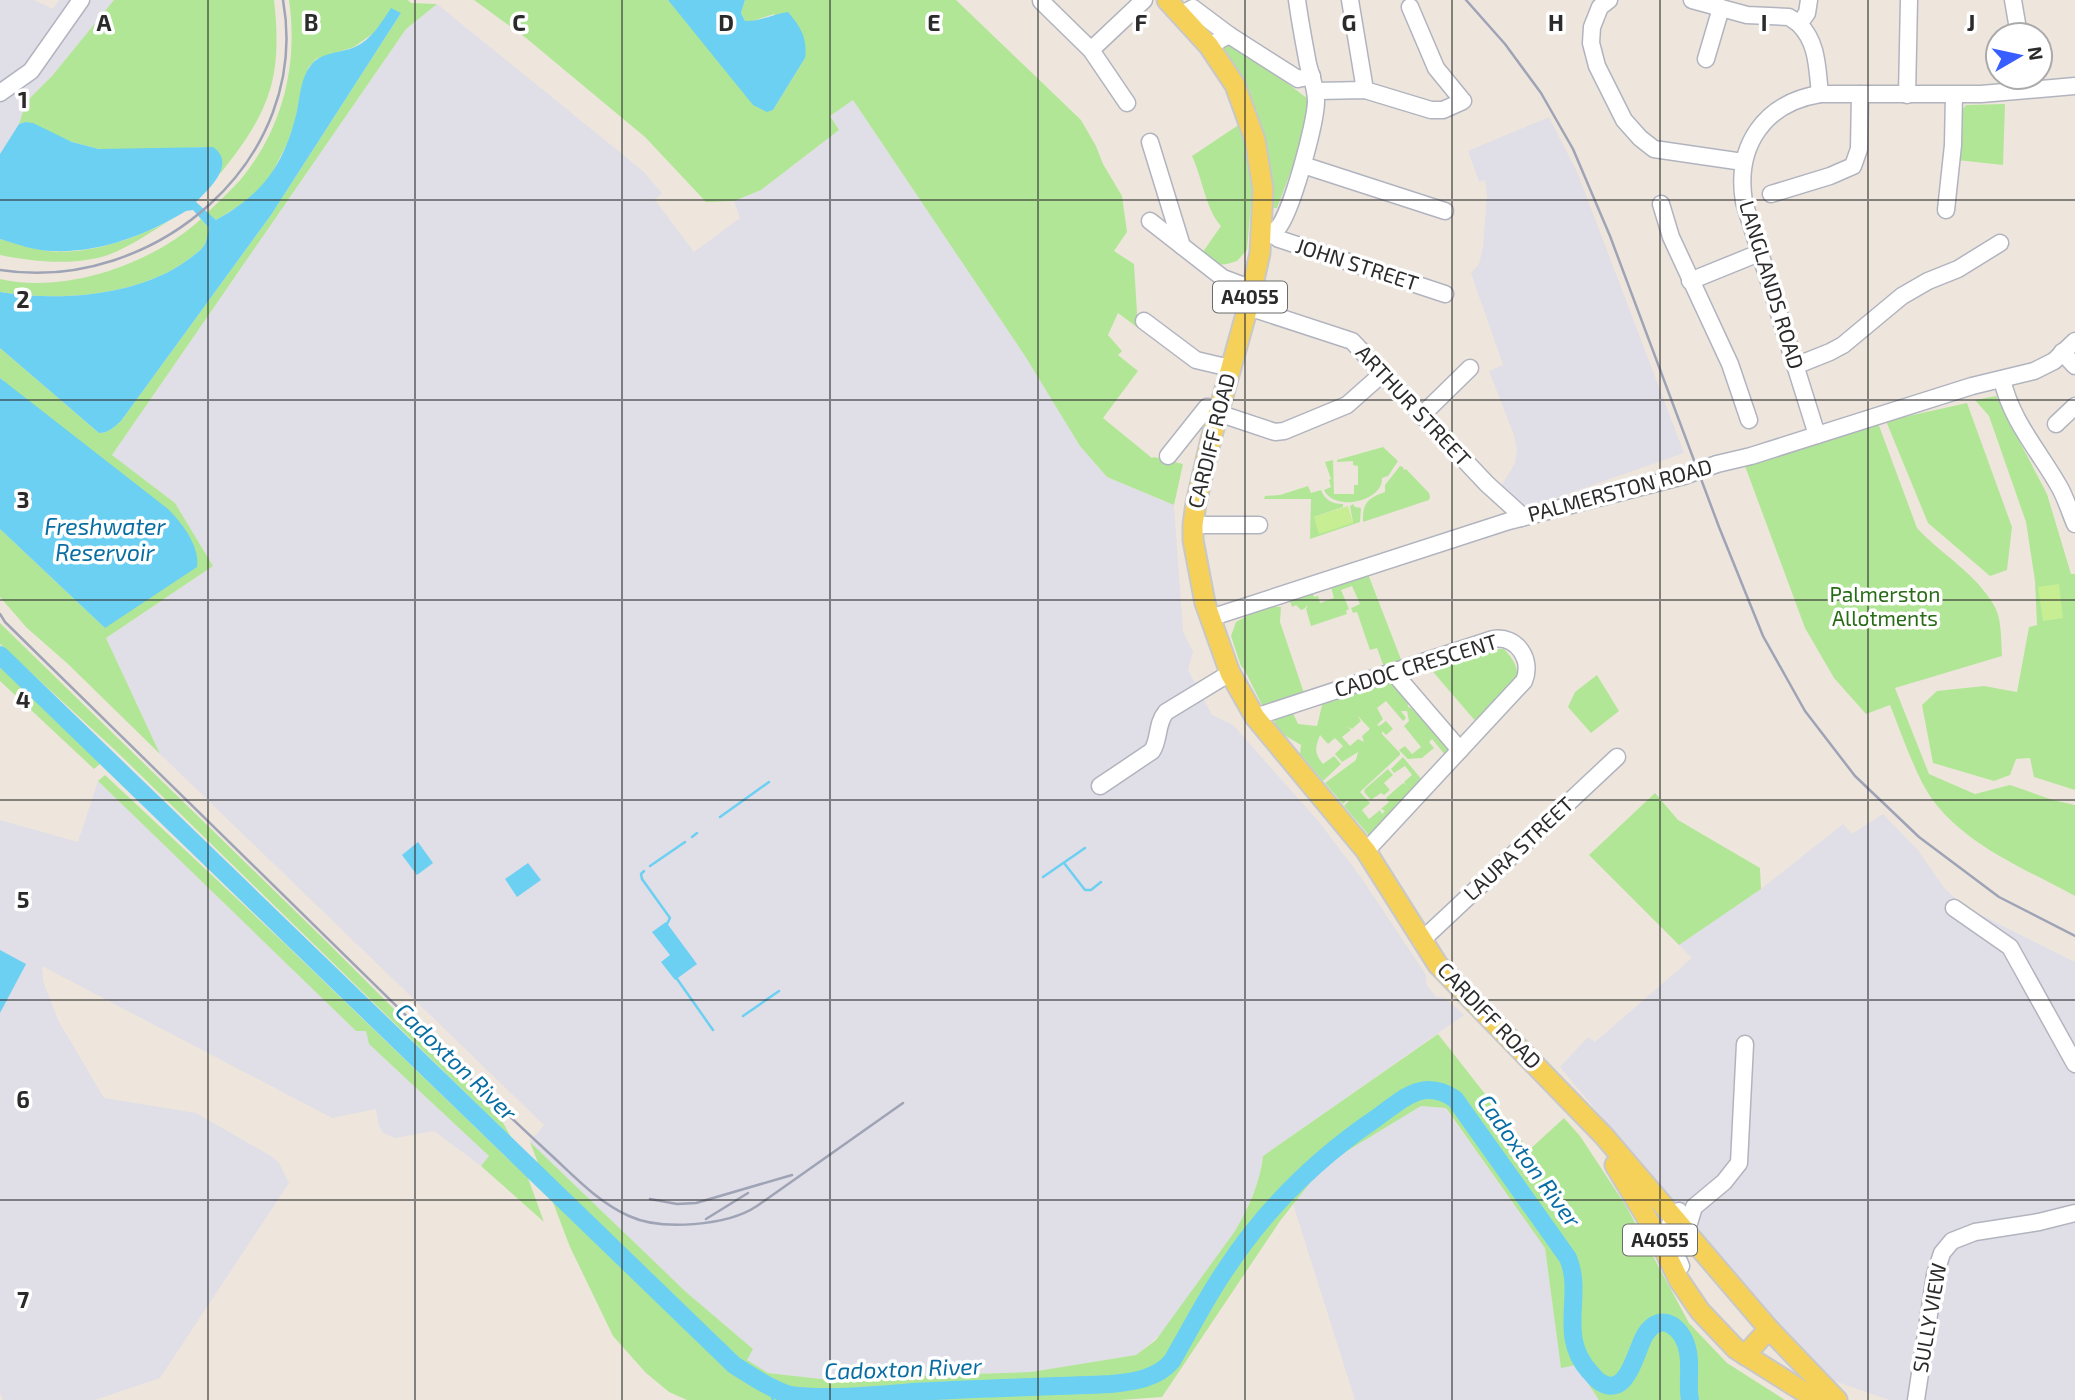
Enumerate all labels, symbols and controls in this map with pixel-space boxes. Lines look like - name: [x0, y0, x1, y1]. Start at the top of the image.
- text: A: [96, 8, 112, 36]
- text: B: [304, 8, 318, 36]
- text: C: [512, 8, 526, 36]
- text: D: [718, 8, 734, 36]
- text: E: [927, 8, 941, 36]
- text: F: [1135, 8, 1148, 36]
- text: G: [1342, 8, 1356, 36]
- text: H: [1548, 8, 1564, 36]
- text: I: [1761, 8, 1767, 36]
- text: J: [1967, 8, 1975, 36]
- north arrow: [1984, 21, 2054, 91]
- text: N: [2024, 45, 2049, 62]
- text: 1: [18, 85, 28, 113]
- street label: LANGLANDS ROAD: [1735, 197, 1810, 372]
- street label: JOHN STREET: [1293, 232, 1422, 295]
- road number: A4055: [1213, 282, 1287, 312]
- text: 2: [16, 285, 30, 313]
- street label: ARTHUR STREET: [1352, 339, 1477, 471]
- street label: CARDIFF ROAD: [1182, 370, 1239, 511]
- street label: PALMERSTON ROAD: [1525, 453, 1715, 526]
- text: 3: [16, 485, 30, 513]
- water label: Freshwater Reservoir: [44, 512, 166, 566]
- park label: Palmerston Allotments: [1830, 581, 1940, 630]
- street label: CADOC CRESCENT: [1331, 628, 1500, 701]
- text: 4: [16, 685, 30, 713]
- street label: LAURA STREET: [1458, 791, 1578, 905]
- text: 5: [17, 885, 29, 913]
- street label: CARDIFF ROAD: [1433, 957, 1547, 1073]
- water label: Cadoxton River: [390, 996, 524, 1127]
- text: 6: [16, 1085, 30, 1113]
- water label: Cadoxton River: [1472, 1088, 1588, 1233]
- road number: A4055: [1623, 1224, 1697, 1256]
- street label: SULLY VIEW: [1907, 1261, 1950, 1375]
- text: 7: [17, 1285, 29, 1313]
- water label: Cadoxton River: [824, 1351, 983, 1385]

